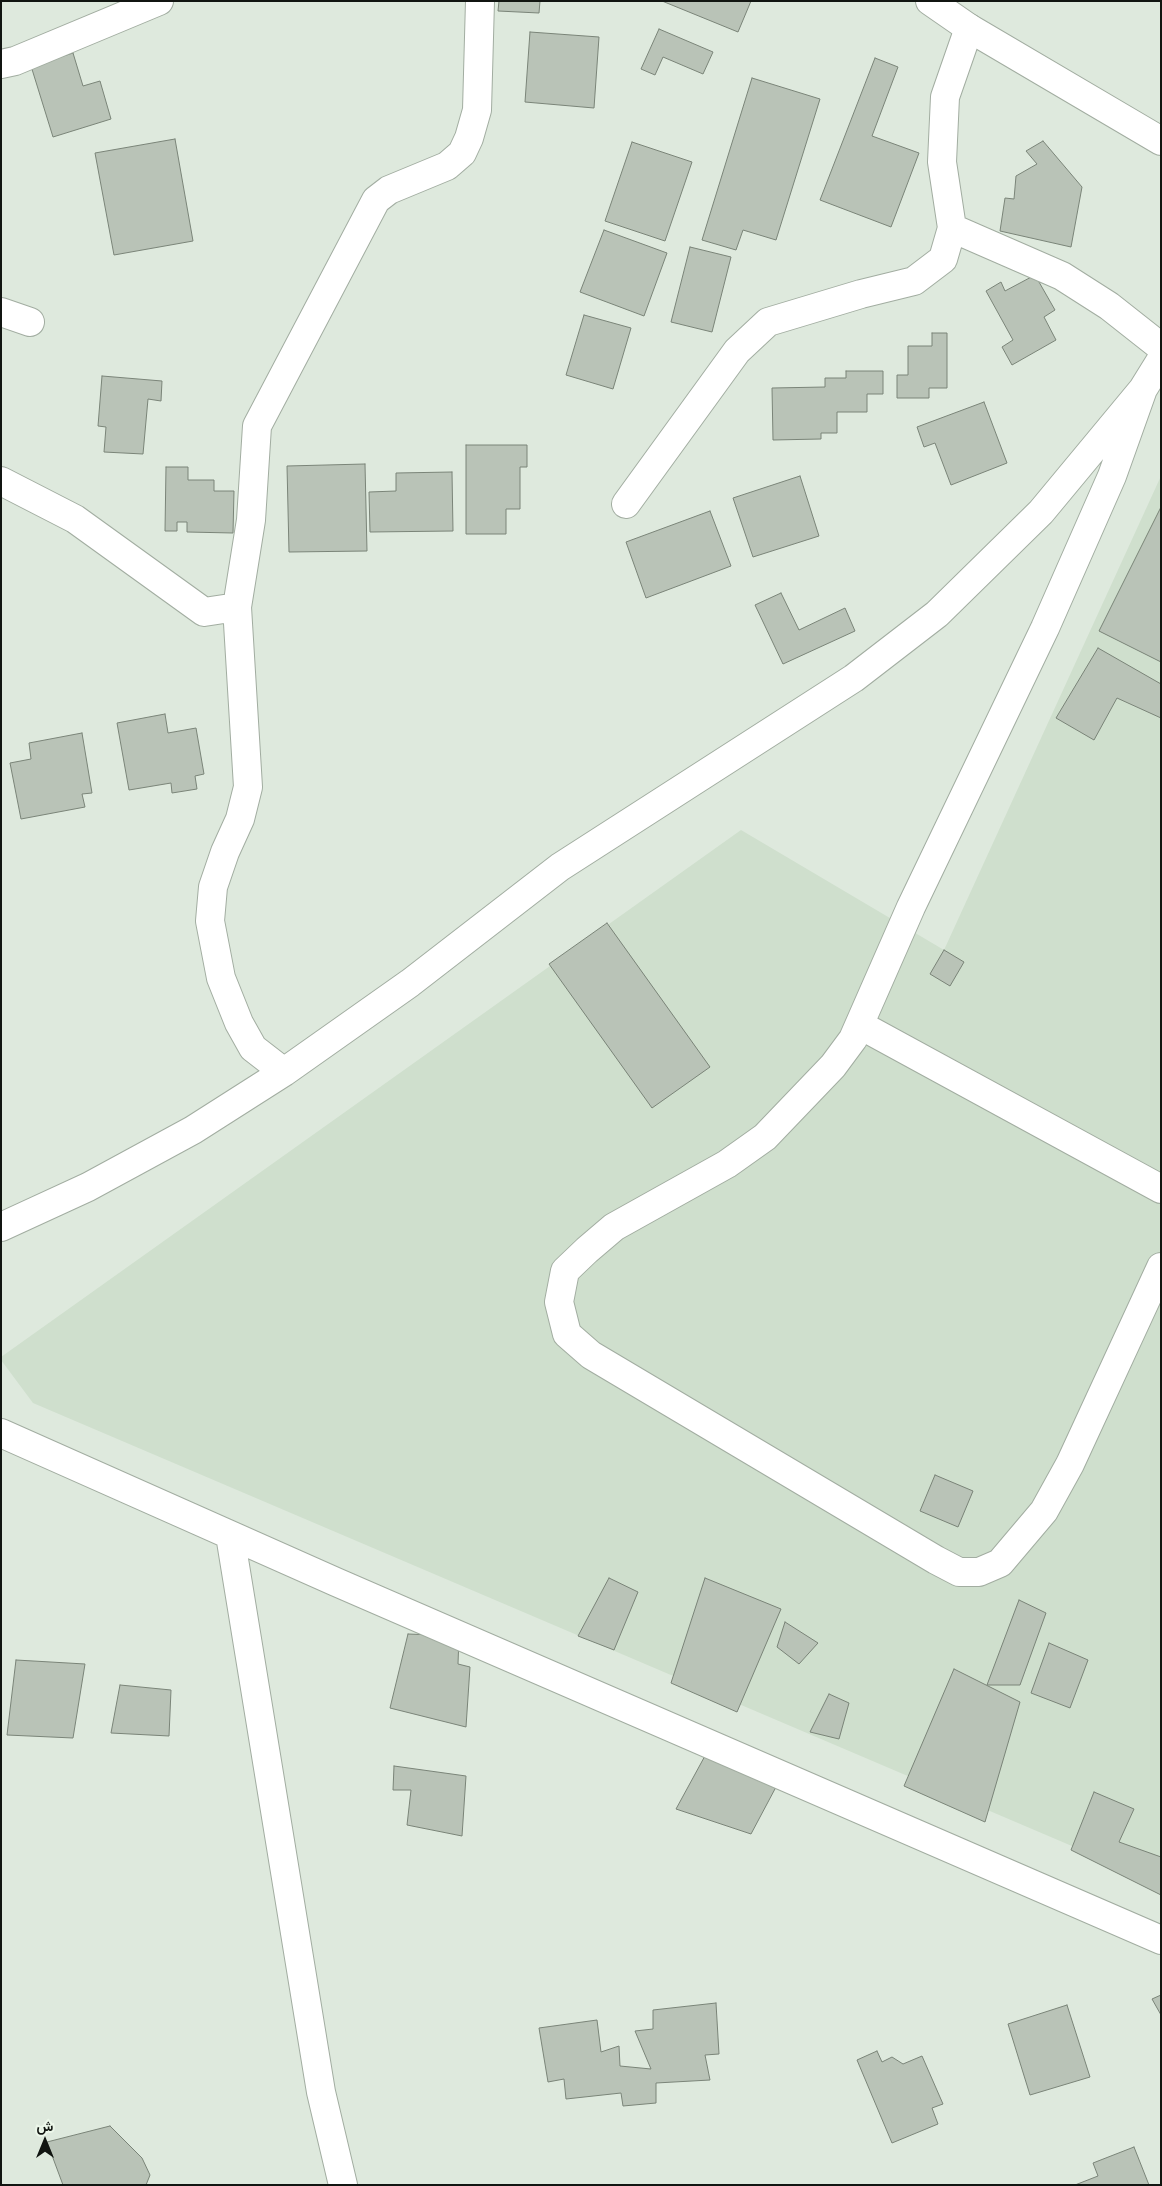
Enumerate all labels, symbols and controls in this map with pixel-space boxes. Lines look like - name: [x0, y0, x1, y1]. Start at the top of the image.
- north arrow: [20, 2116, 70, 2166]
- text: ش: [37, 2118, 53, 2134]

